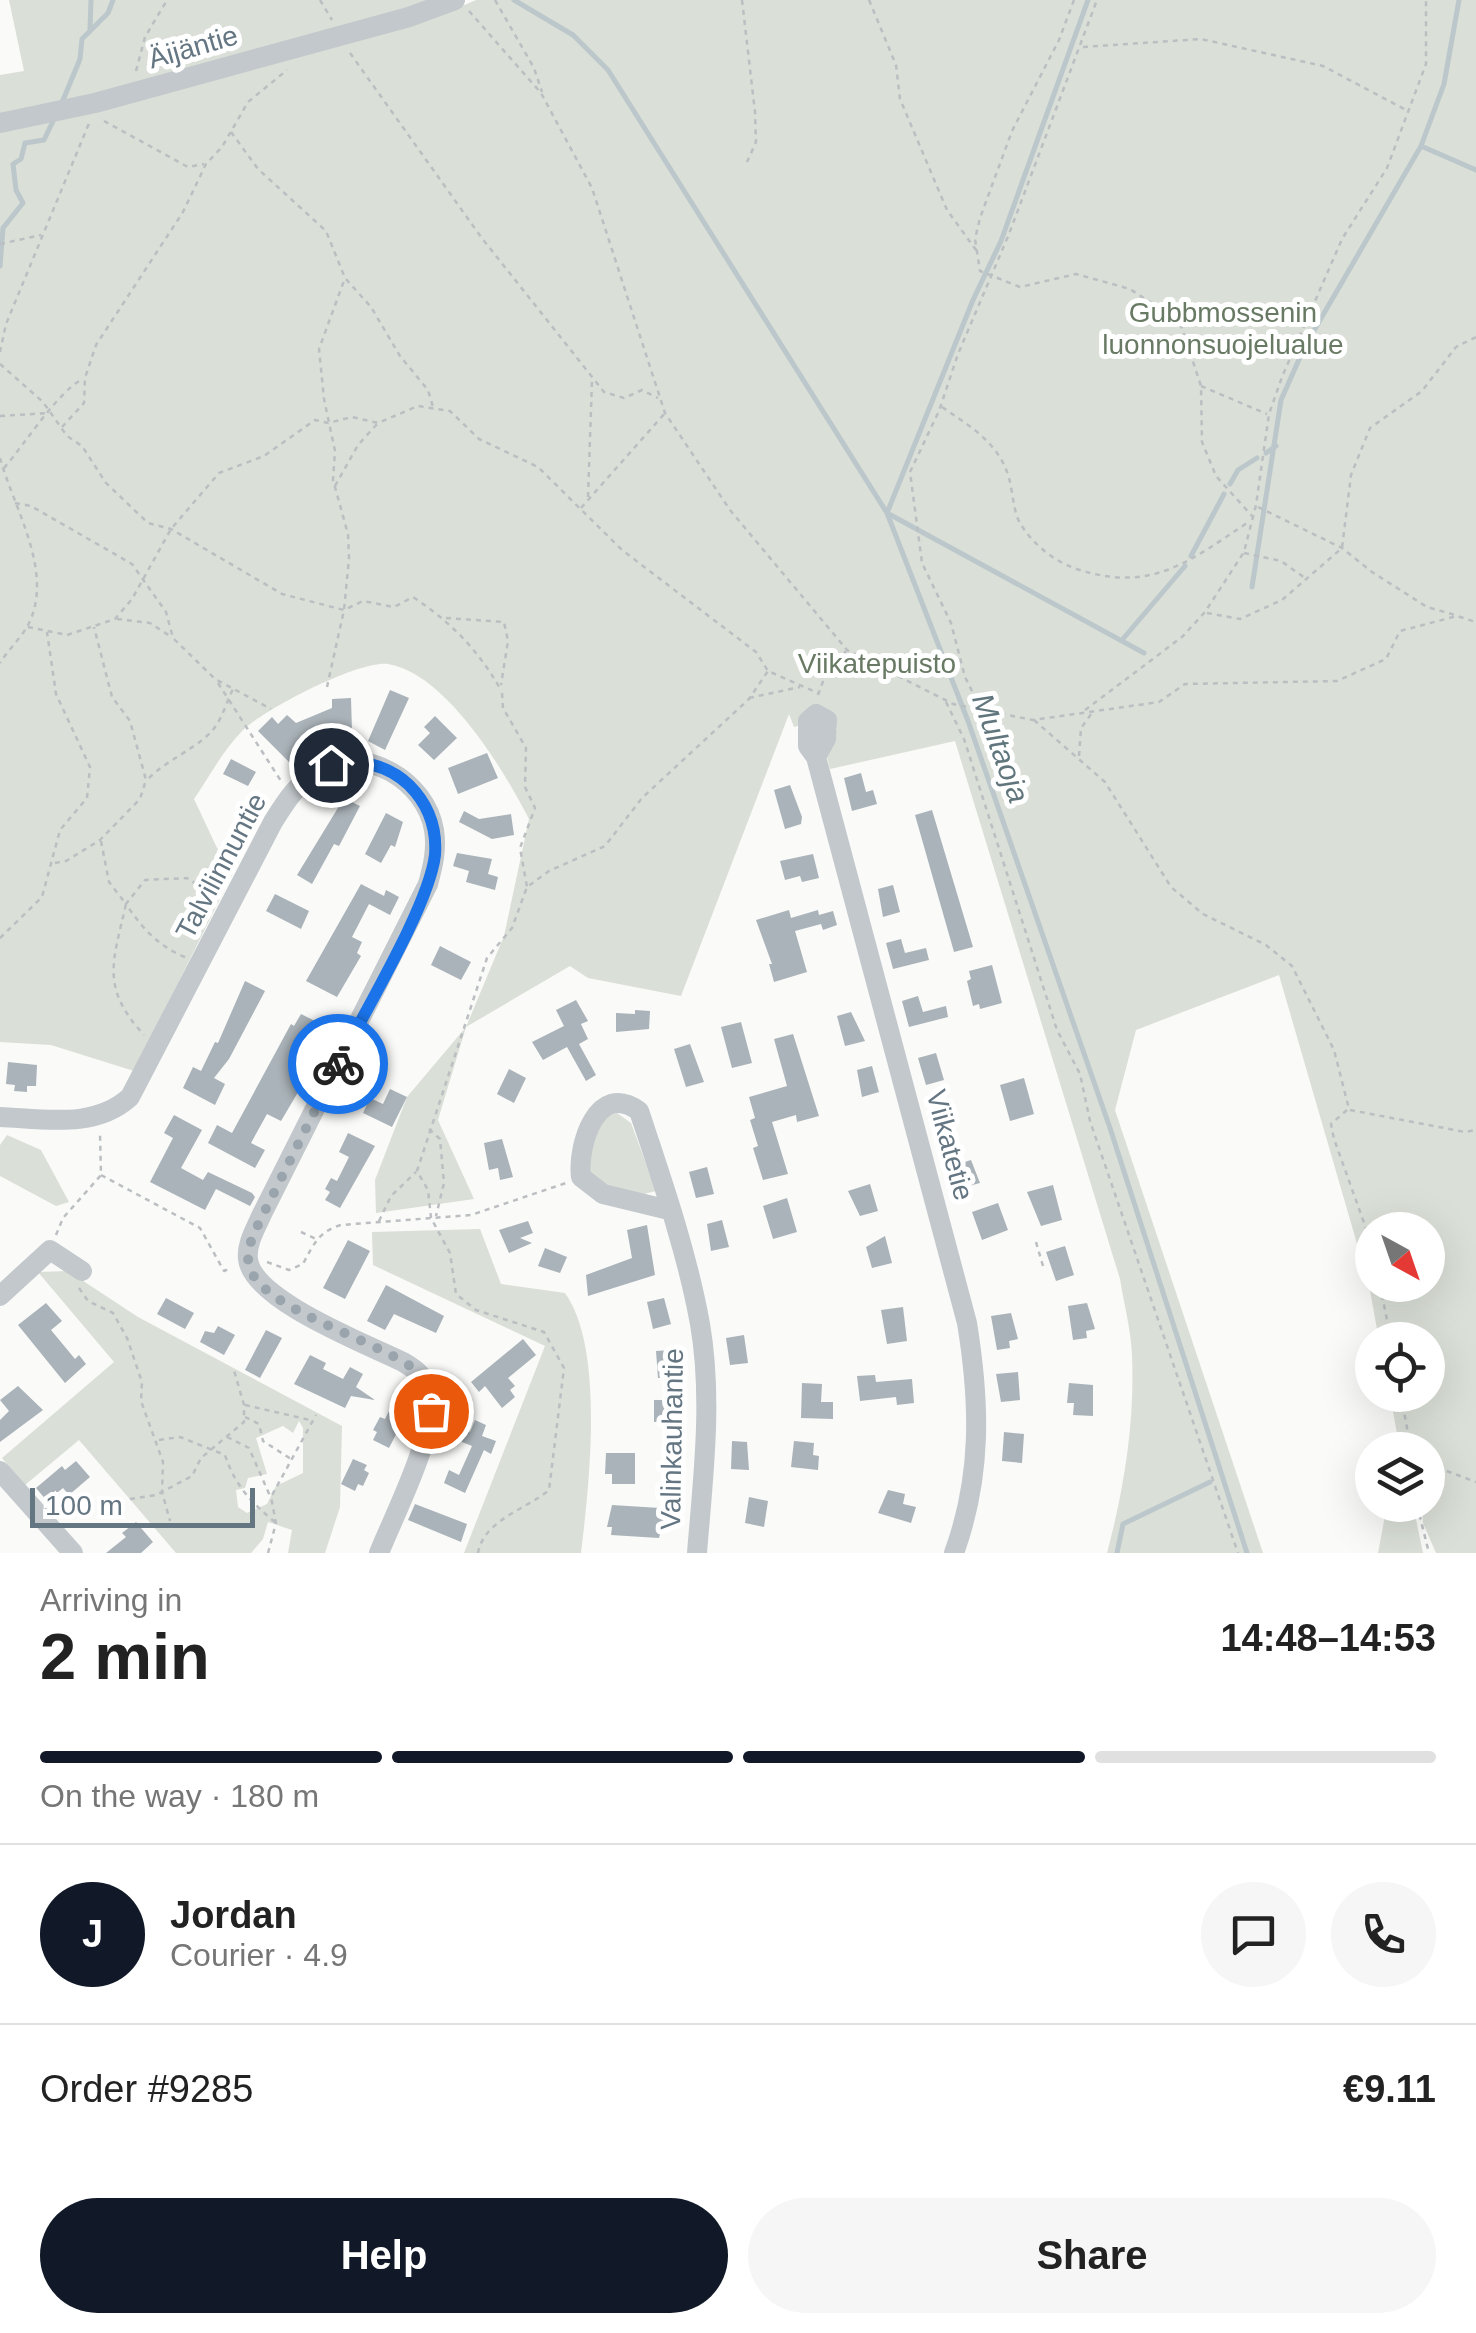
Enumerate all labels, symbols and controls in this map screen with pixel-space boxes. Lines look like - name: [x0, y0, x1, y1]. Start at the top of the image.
- street label: Äijäntie: [145, 19, 241, 75]
- park label: Gubbmossenin luonnonsuojelualue: [1102, 297, 1344, 360]
- park label: Viikatepuisto: [798, 648, 956, 679]
- water label: Multaoja: [966, 689, 1036, 807]
- pin: [289, 723, 374, 808]
- icon: home: [304, 738, 359, 793]
- street label: Talvilinnuntie: [170, 788, 272, 944]
- courier: [288, 1014, 388, 1114]
- icon: bike: [311, 1037, 366, 1092]
- street label: Viikatetie: [920, 1086, 980, 1204]
- north arrow: [1355, 1212, 1445, 1302]
- map controls: [1355, 1212, 1445, 1522]
- button: locate: [1355, 1322, 1445, 1412]
- street label: Valinkauhantie: [655, 1348, 689, 1530]
- pin: [389, 1369, 474, 1454]
- icon: bag: [404, 1384, 459, 1439]
- button: layers: [1355, 1432, 1445, 1522]
- scale bar: [30, 1483, 255, 1528]
- text: 100 m: [45, 1490, 123, 1521]
- text: Arriving in: [40, 1582, 182, 1618]
- text: 14:48–14:53: [1220, 1617, 1436, 1659]
- text: 2 min: [40, 1620, 210, 1693]
- text: On the way · 180 m: [40, 1778, 319, 1814]
- button: chat: [1201, 1882, 1306, 1987]
- button: phone: [1331, 1882, 1436, 1987]
- text: Jordan: [170, 1894, 297, 1936]
- text: J: [82, 1913, 103, 1955]
- text: Courier · 4.9: [170, 1937, 348, 1973]
- text: Order #9285: [40, 2068, 253, 2110]
- text: €9.11: [1343, 2068, 1436, 2110]
- button: Help: [40, 2198, 728, 2313]
- button: Share: [748, 2198, 1436, 2313]

